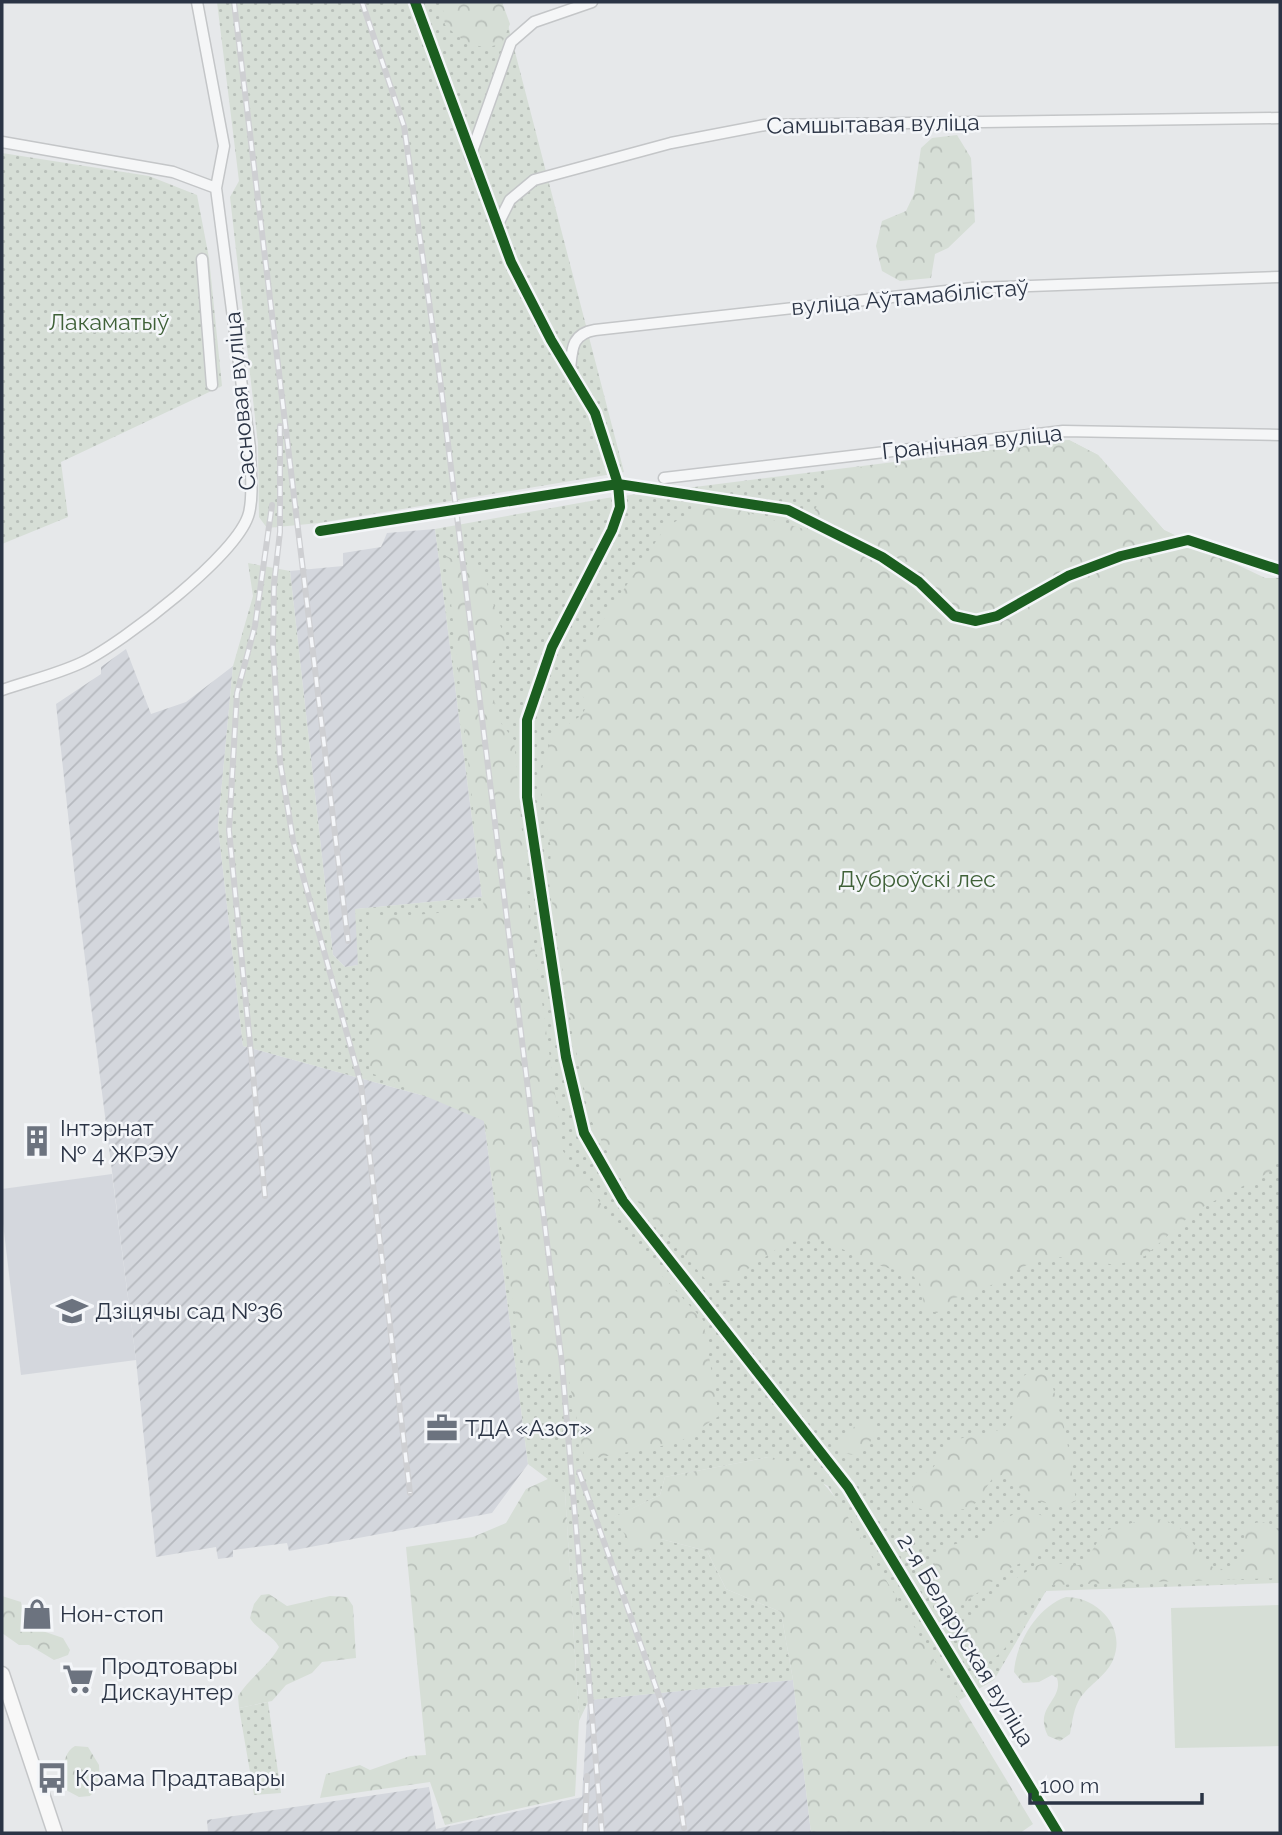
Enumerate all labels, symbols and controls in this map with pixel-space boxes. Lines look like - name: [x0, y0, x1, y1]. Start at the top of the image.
- street label: Самшытавая вуліца: [766, 108, 980, 139]
- street label: вуліца Аўтамабілістаў: [790, 273, 1030, 320]
- park label: Лакаматыў: [48, 308, 170, 335]
- street label: Сасновая вуліца: [218, 311, 261, 492]
- street label: Гранічная вуліца: [880, 419, 1064, 464]
- park label: Дуброўскі лес: [838, 865, 996, 892]
- place label: Інтэрнат № 4 ЖРЭУ: [60, 1114, 179, 1167]
- building icon: Інтэрнат № 4 ЖРЭУ: [20, 1124, 54, 1158]
- school or university icon: Дзіцячы сад №36: [55, 1294, 89, 1328]
- place label: Дзіцячы сад №36: [95, 1297, 283, 1324]
- office icon: ТДА «Азот»: [425, 1411, 459, 1445]
- place label: ТДА «Азот»: [465, 1414, 592, 1441]
- street label: 2-я Беларуская вуліца: [892, 1529, 1041, 1751]
- shop icon: Нон-стоп: [20, 1597, 54, 1631]
- place label: Нон-стоп: [60, 1600, 164, 1627]
- place label: Продтовары Дискаунтер: [101, 1652, 238, 1705]
- supermarket icon: Продтовары Дискаунтер: [61, 1662, 95, 1696]
- bus stop icon: Крама Прадтавары: [35, 1761, 69, 1795]
- scale bar: [1030, 1762, 1202, 1806]
- place label: Крама Прадтавары: [75, 1764, 285, 1791]
- text: 100 m: [1040, 1773, 1099, 1798]

